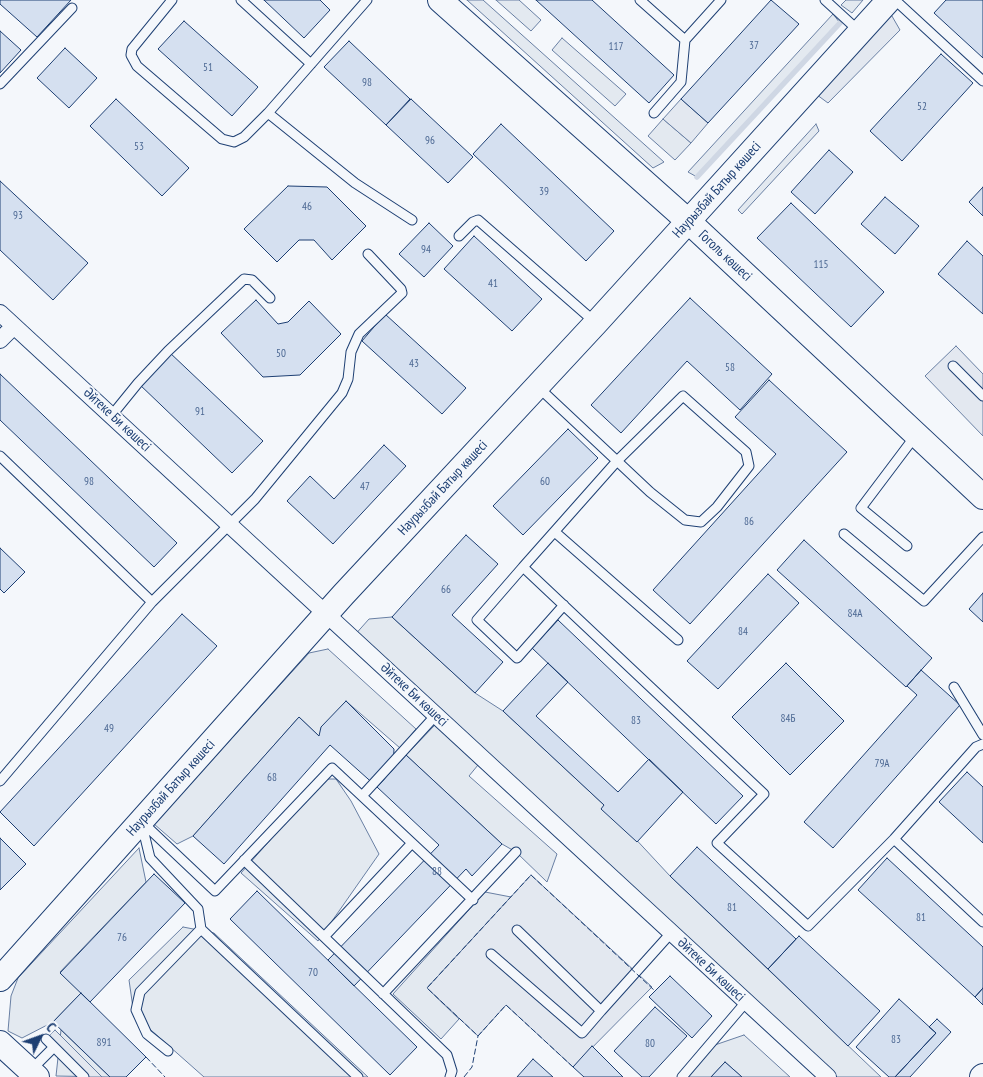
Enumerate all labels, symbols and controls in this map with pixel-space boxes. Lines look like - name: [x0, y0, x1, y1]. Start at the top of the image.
- house number: 37: [749, 39, 759, 53]
- house number: 117: [609, 40, 623, 54]
- house number: 51: [203, 61, 213, 75]
- house number: 98: [362, 76, 372, 90]
- house number: 52: [917, 100, 927, 114]
- house number: 96: [425, 134, 435, 148]
- street label: Наурызбай Батыр көшесі: [669, 138, 765, 242]
- house number: 53: [134, 140, 144, 154]
- house number: 39: [539, 185, 549, 199]
- house number: 46: [302, 200, 312, 214]
- house number: 93: [13, 209, 23, 223]
- street label: Гоголь көшесі: [695, 227, 755, 285]
- house number: 94: [421, 243, 431, 257]
- house number: 115: [814, 258, 828, 272]
- house number: 41: [488, 277, 498, 291]
- house number: 50: [276, 347, 286, 361]
- house number: 43: [409, 357, 419, 371]
- house number: 58: [725, 361, 735, 375]
- street label: Әйтеке Би көшесі: [80, 384, 154, 456]
- house number: 91: [195, 405, 205, 419]
- street label: Наурызбай Батыр көшесі: [395, 437, 491, 539]
- house number: 98: [84, 475, 94, 489]
- house number: 60: [540, 475, 550, 489]
- house number: 47: [360, 480, 370, 494]
- house number: 86: [744, 515, 754, 529]
- house number: 66: [441, 583, 451, 597]
- house number: 84А: [847, 607, 863, 621]
- house number: 84: [738, 625, 748, 639]
- street label: Әйтеке Би көшесі: [377, 659, 451, 731]
- house number: 84Б: [781, 712, 795, 726]
- house number: 83: [631, 714, 641, 728]
- house number: 49: [104, 722, 114, 736]
- street label: Наурызбай Батыр көшесі: [123, 736, 219, 840]
- house number: 79А: [874, 757, 890, 771]
- house number: 68: [267, 771, 277, 785]
- house number: 88: [432, 865, 442, 879]
- house number: 81: [727, 901, 737, 915]
- house number: 81: [916, 911, 926, 925]
- house number: 76: [117, 931, 127, 945]
- street label: Әйтеке Би көшесі: [674, 934, 748, 1006]
- house number: 70: [308, 966, 318, 980]
- north arrow: [15, 1012, 65, 1062]
- text: С: [42, 1019, 60, 1035]
- house number: 83: [891, 1033, 901, 1047]
- house number: 891: [97, 1036, 111, 1050]
- house number: 80: [645, 1037, 655, 1051]

